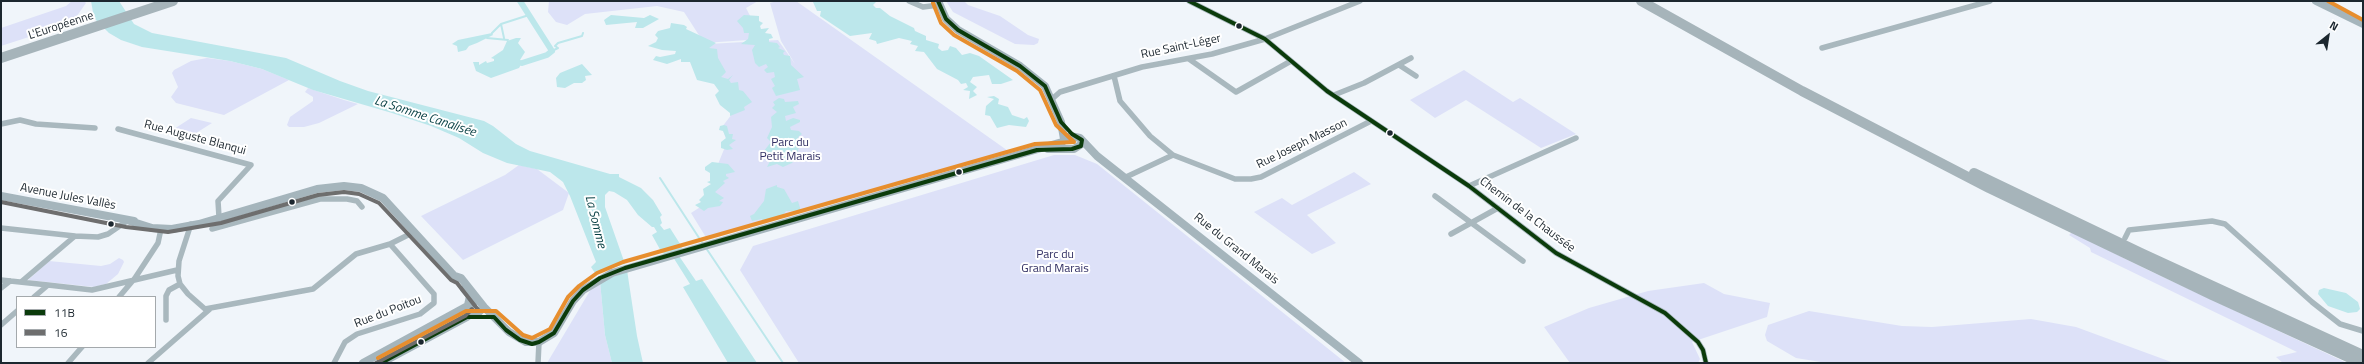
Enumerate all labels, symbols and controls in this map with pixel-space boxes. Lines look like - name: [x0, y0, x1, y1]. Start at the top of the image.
- street label: L'Européenne: [27, 9, 95, 43]
- north arrow: [2308, 16, 2348, 56]
- text: N: [2327, 17, 2341, 34]
- unlabelled marker: [1234, 21, 1244, 31]
- street label: Rue Saint-Léger: [1140, 32, 1222, 62]
- water label: La Somme Canalisée: [372, 93, 478, 141]
- street label: Rue Joseph Masson: [1254, 116, 1350, 172]
- street label: Rue Auguste Blanqui: [142, 117, 248, 159]
- unlabelled marker: [1385, 128, 1395, 138]
- park label: Parc du Petit Marais: [759, 136, 821, 164]
- unlabelled marker: [954, 167, 964, 177]
- street label: Chemin de la Chaussée: [1476, 174, 1578, 256]
- street label: Avenue Jules Vallès: [19, 181, 117, 213]
- water label: La Somme: [581, 194, 609, 250]
- unlabelled marker: [287, 197, 297, 207]
- street label: Rue du Grand Marais: [1191, 210, 1281, 288]
- unlabelled marker: [106, 219, 116, 229]
- park label: Parc du Grand Marais: [1021, 248, 1089, 276]
- street label: Rue du Poitou: [352, 293, 424, 331]
- legend: [16, 296, 156, 348]
- text: 11B: [54, 303, 75, 322]
- text: 16: [54, 323, 67, 342]
- unlabelled marker: [416, 337, 426, 347]

